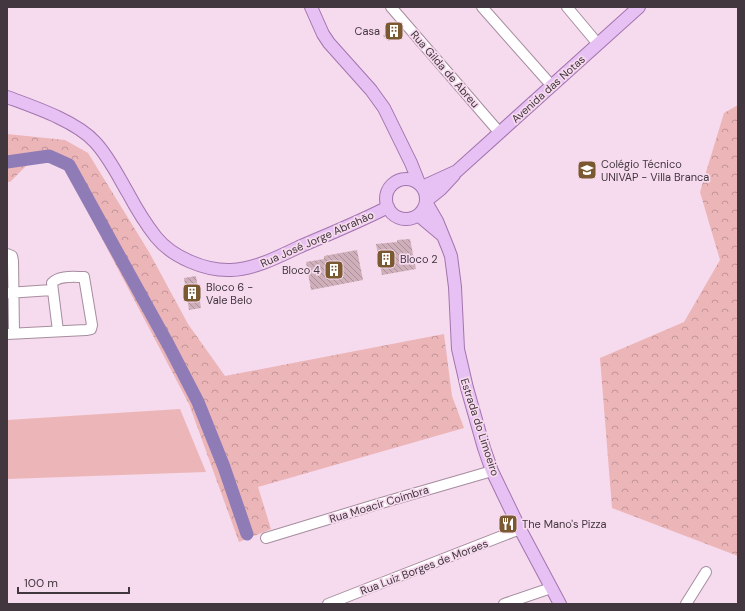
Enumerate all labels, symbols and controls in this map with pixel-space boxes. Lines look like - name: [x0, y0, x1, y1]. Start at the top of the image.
- building icon: Casa: [383, 20, 405, 42]
- place label: Casa: [355, 24, 380, 38]
- street label: Rua Gilda de Abreu: [408, 28, 482, 110]
- street label: Avenida das Notas: [508, 52, 588, 126]
- place label: Colégio Técnico UNIVAP - Villa Branca: [601, 157, 709, 184]
- school or university icon: Colégio Técnico UNIVAP - Villa Branca: [576, 159, 598, 181]
- street label: Rua José Jorge Abrahão: [258, 208, 376, 270]
- building icon: Bloco 2: [375, 248, 397, 270]
- place label: Bloco 2: [400, 252, 438, 266]
- building icon: Bloco 4: [323, 259, 345, 281]
- place label: Bloco 4: [282, 263, 320, 277]
- place label: Bloco 6 - Vale Belo: [206, 280, 253, 307]
- building icon: Bloco 6 - Vale Belo: [181, 282, 203, 304]
- street label: Estrada do Limoeiro: [458, 376, 502, 478]
- street label: Rua Moacir Coimbra: [328, 482, 430, 526]
- restaurant icon: The Mano's Pizza: [497, 513, 519, 535]
- place label: The Mano's Pizza: [522, 517, 607, 531]
- street label: Rua Luiz Borges de Moraes: [358, 536, 490, 598]
- scale bar: [18, 569, 129, 595]
- text: 100 m: [24, 575, 58, 591]

